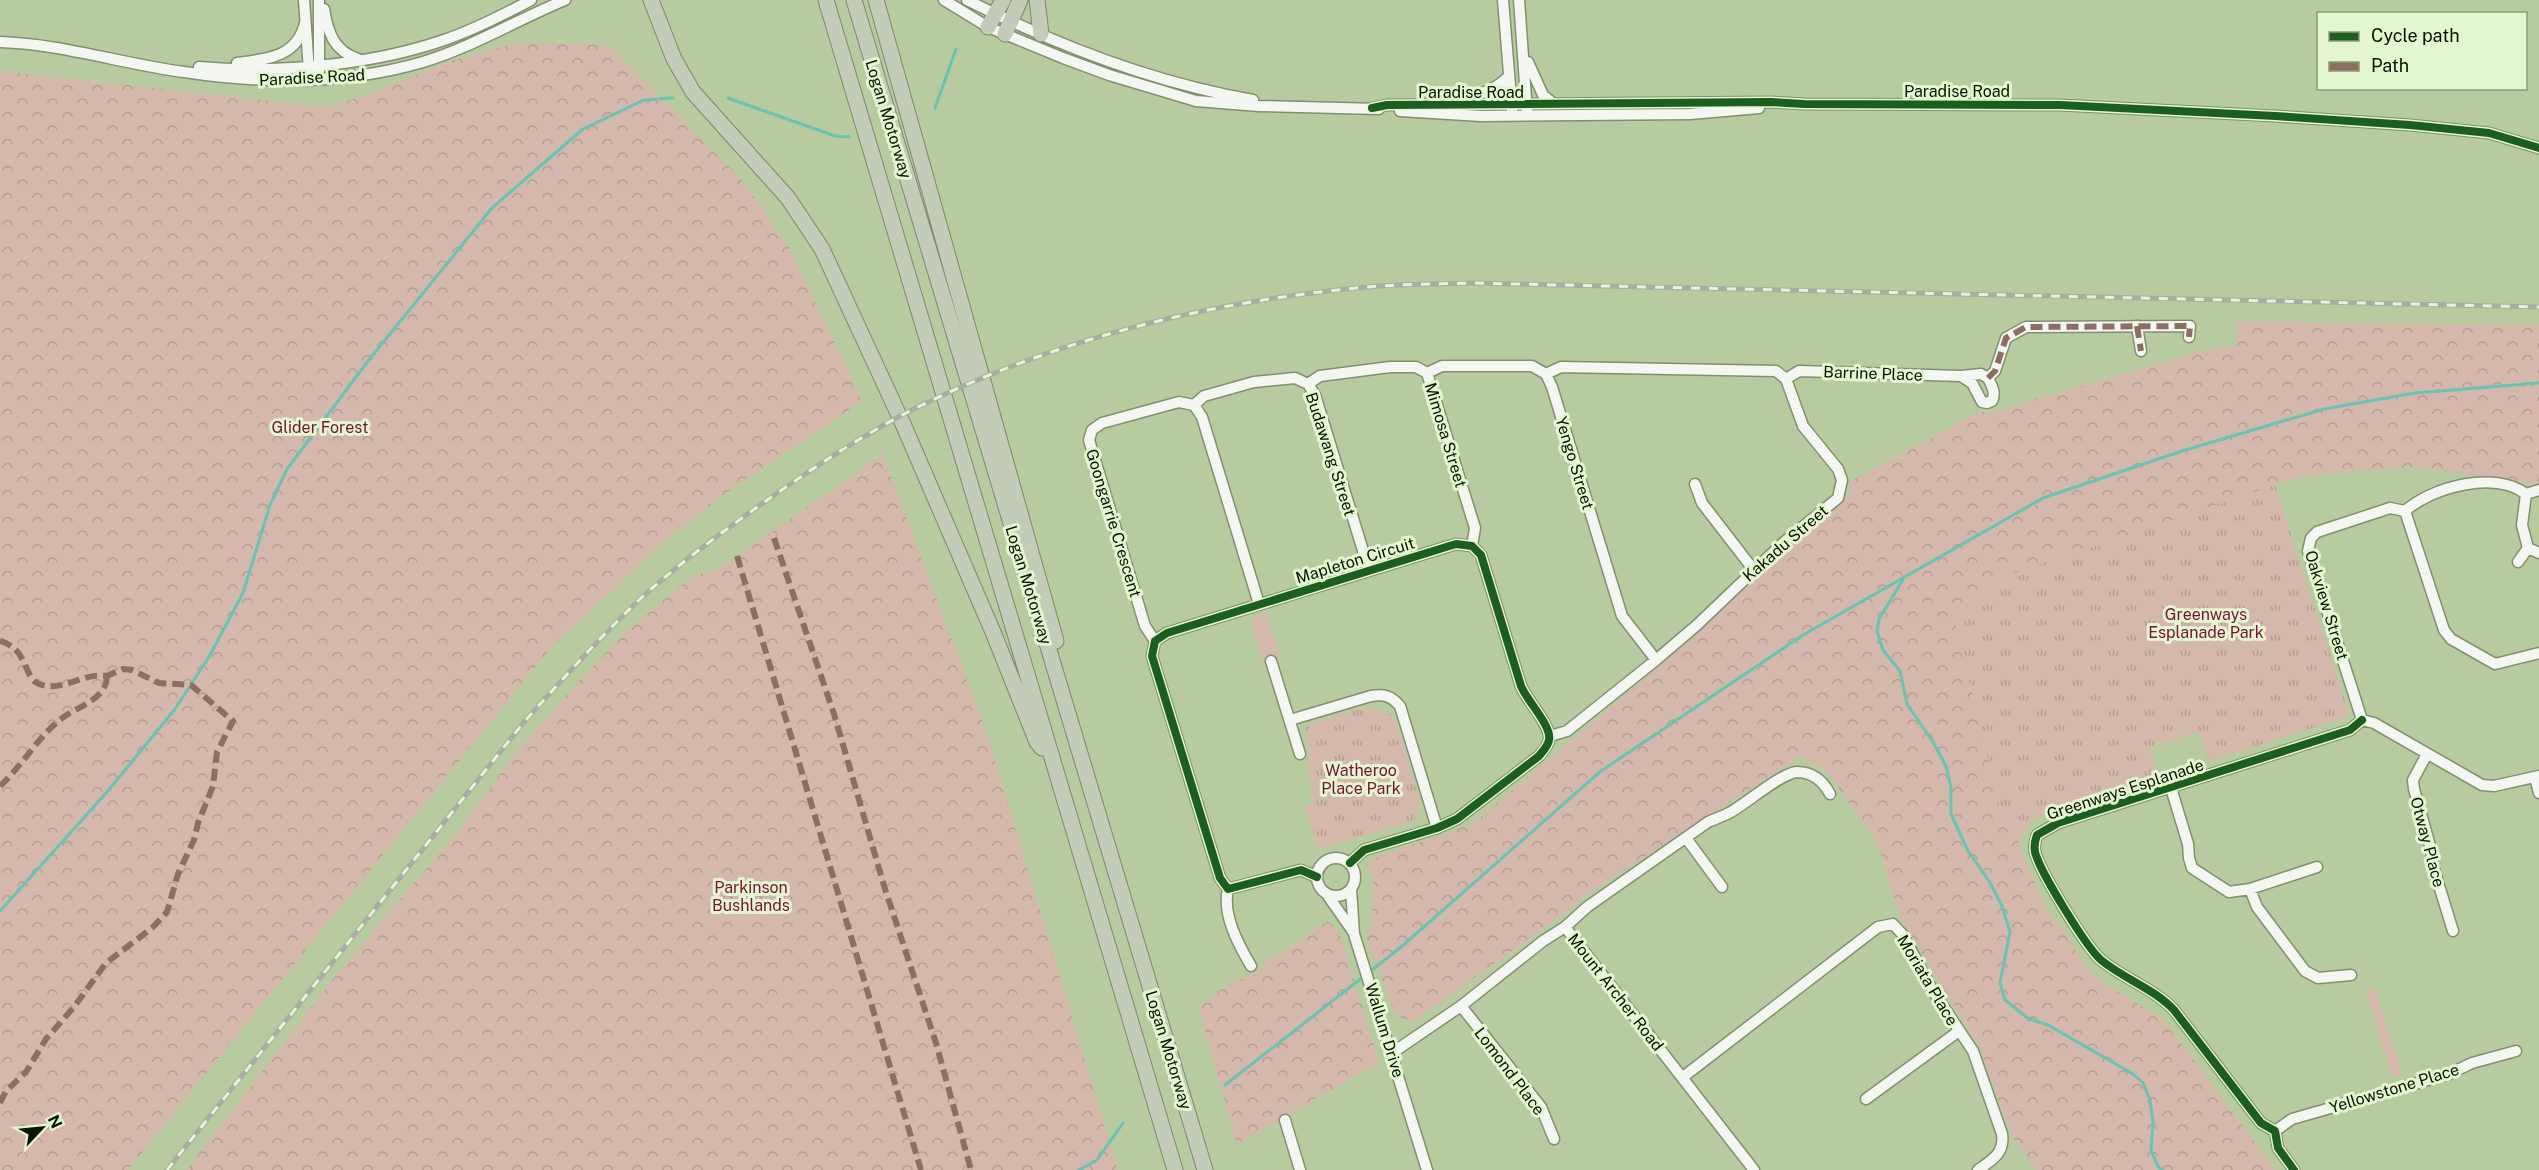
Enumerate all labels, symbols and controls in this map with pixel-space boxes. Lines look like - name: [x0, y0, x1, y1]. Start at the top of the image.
- legend: [2317, 12, 2527, 90]
- text: Cycle path: [2371, 25, 2460, 46]
- text: Path: [2371, 55, 2409, 76]
- street label: Logan Motorway: [861, 57, 916, 181]
- street label: Paradise Road: [259, 65, 366, 90]
- street label: Paradise Road: [1904, 82, 2010, 101]
- street label: Paradise Road: [1418, 83, 1524, 102]
- street label: Barrine Place: [1823, 362, 1923, 385]
- street label: Mimosa Street: [1421, 380, 1470, 490]
- street label: Budawang Street: [1302, 390, 1360, 518]
- street label: Yengo Street: [1551, 414, 1598, 512]
- park label: Glider Forest: [272, 418, 368, 437]
- street label: Goongarrie Crescent: [1082, 447, 1145, 600]
- street label: Kakadu Street: [1739, 501, 1832, 586]
- street label: Logan Motorway: [1001, 523, 1056, 647]
- street label: Mapleton Circuit: [1293, 533, 1417, 588]
- street label: Oakview Street: [2301, 548, 2352, 662]
- park label: Greenways Esplanade Park: [2148, 605, 2264, 642]
- street label: Greenways Esplanade: [2044, 755, 2206, 824]
- park label: Watheroo Place Park: [1321, 761, 1401, 798]
- street label: Otway Place: [2406, 795, 2449, 889]
- park label: Parkinson Bushlands: [712, 878, 790, 915]
- street label: Mount Archer Road: [1564, 930, 1667, 1055]
- street label: Moriata Place: [1893, 932, 1962, 1029]
- street label: Wallum Drive: [1361, 981, 1408, 1080]
- street label: Logan Motorway: [1141, 988, 1196, 1112]
- street label: Lomond Place: [1470, 1024, 1549, 1119]
- street label: Yellowstone Place: [2327, 1060, 2461, 1117]
- north arrow: [12, 1098, 72, 1158]
- text: N: [44, 1112, 66, 1131]

